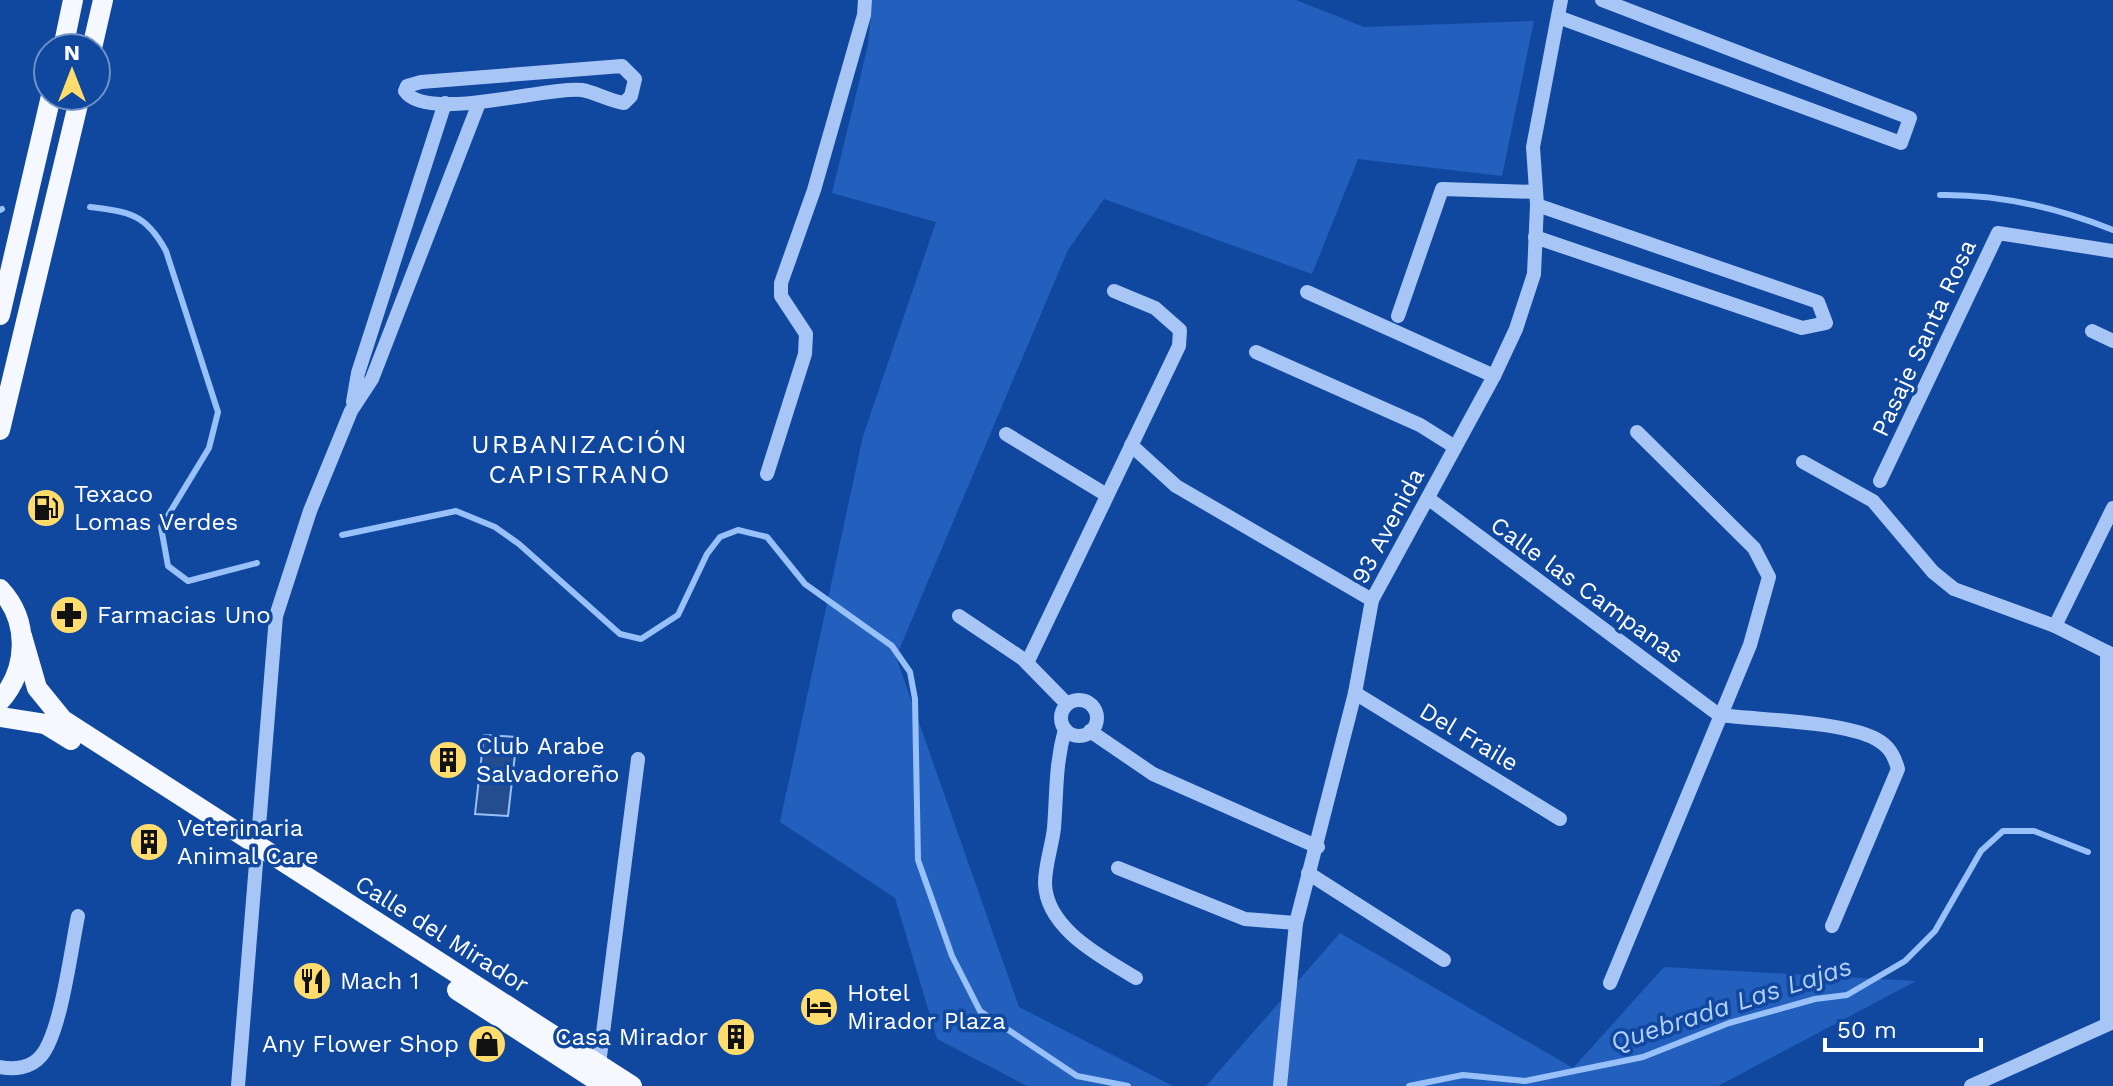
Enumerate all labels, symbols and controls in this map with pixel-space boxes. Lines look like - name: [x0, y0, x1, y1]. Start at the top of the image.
- north arrow: [32, 32, 112, 112]
- text: N: [64, 40, 80, 65]
- street label: Pasaje Santa Rosa: [1866, 235, 1982, 441]
- district label: URBANIZACIÓN CAPISTRANO: [471, 429, 689, 489]
- street label: 93 Avenida: [1346, 463, 1430, 589]
- place label: Texaco Lomas Verdes: [74, 480, 238, 536]
- fuel station icon: Texaco Lomas Verdes: [25, 487, 67, 529]
- street label: Calle las Campanas: [1485, 511, 1689, 669]
- pharmacy icon: Farmacias Uno: [48, 594, 90, 636]
- place label: Farmacias Uno: [97, 601, 271, 629]
- street label: Del Fraile: [1415, 697, 1523, 777]
- place label: Club Arabe Salvadoreño: [476, 732, 619, 788]
- building icon: Club Arabe Salvadoreño: [427, 739, 469, 781]
- place label: Veterinaria Animal Care: [177, 814, 319, 870]
- building icon: Veterinaria Animal Care: [128, 821, 170, 863]
- street label: Calle del Mirador: [350, 869, 534, 999]
- water label: Quebrada Las Lajas: [1607, 951, 1855, 1057]
- restaurant icon: Mach 1: [291, 960, 333, 1002]
- place label: Mach 1: [340, 967, 419, 995]
- place label: Hotel Mirador Plaza: [847, 979, 1006, 1035]
- hotel icon: Hotel Mirador Plaza: [798, 986, 840, 1028]
- scale bar: [1825, 1002, 1981, 1052]
- building icon: Casa Mirador: [715, 1016, 757, 1058]
- text: 50 m: [1837, 1016, 1897, 1044]
- shop icon: Any Flower Shop: [466, 1023, 508, 1065]
- place label: Casa Mirador: [555, 1023, 708, 1051]
- place label: Any Flower Shop: [262, 1030, 459, 1058]

